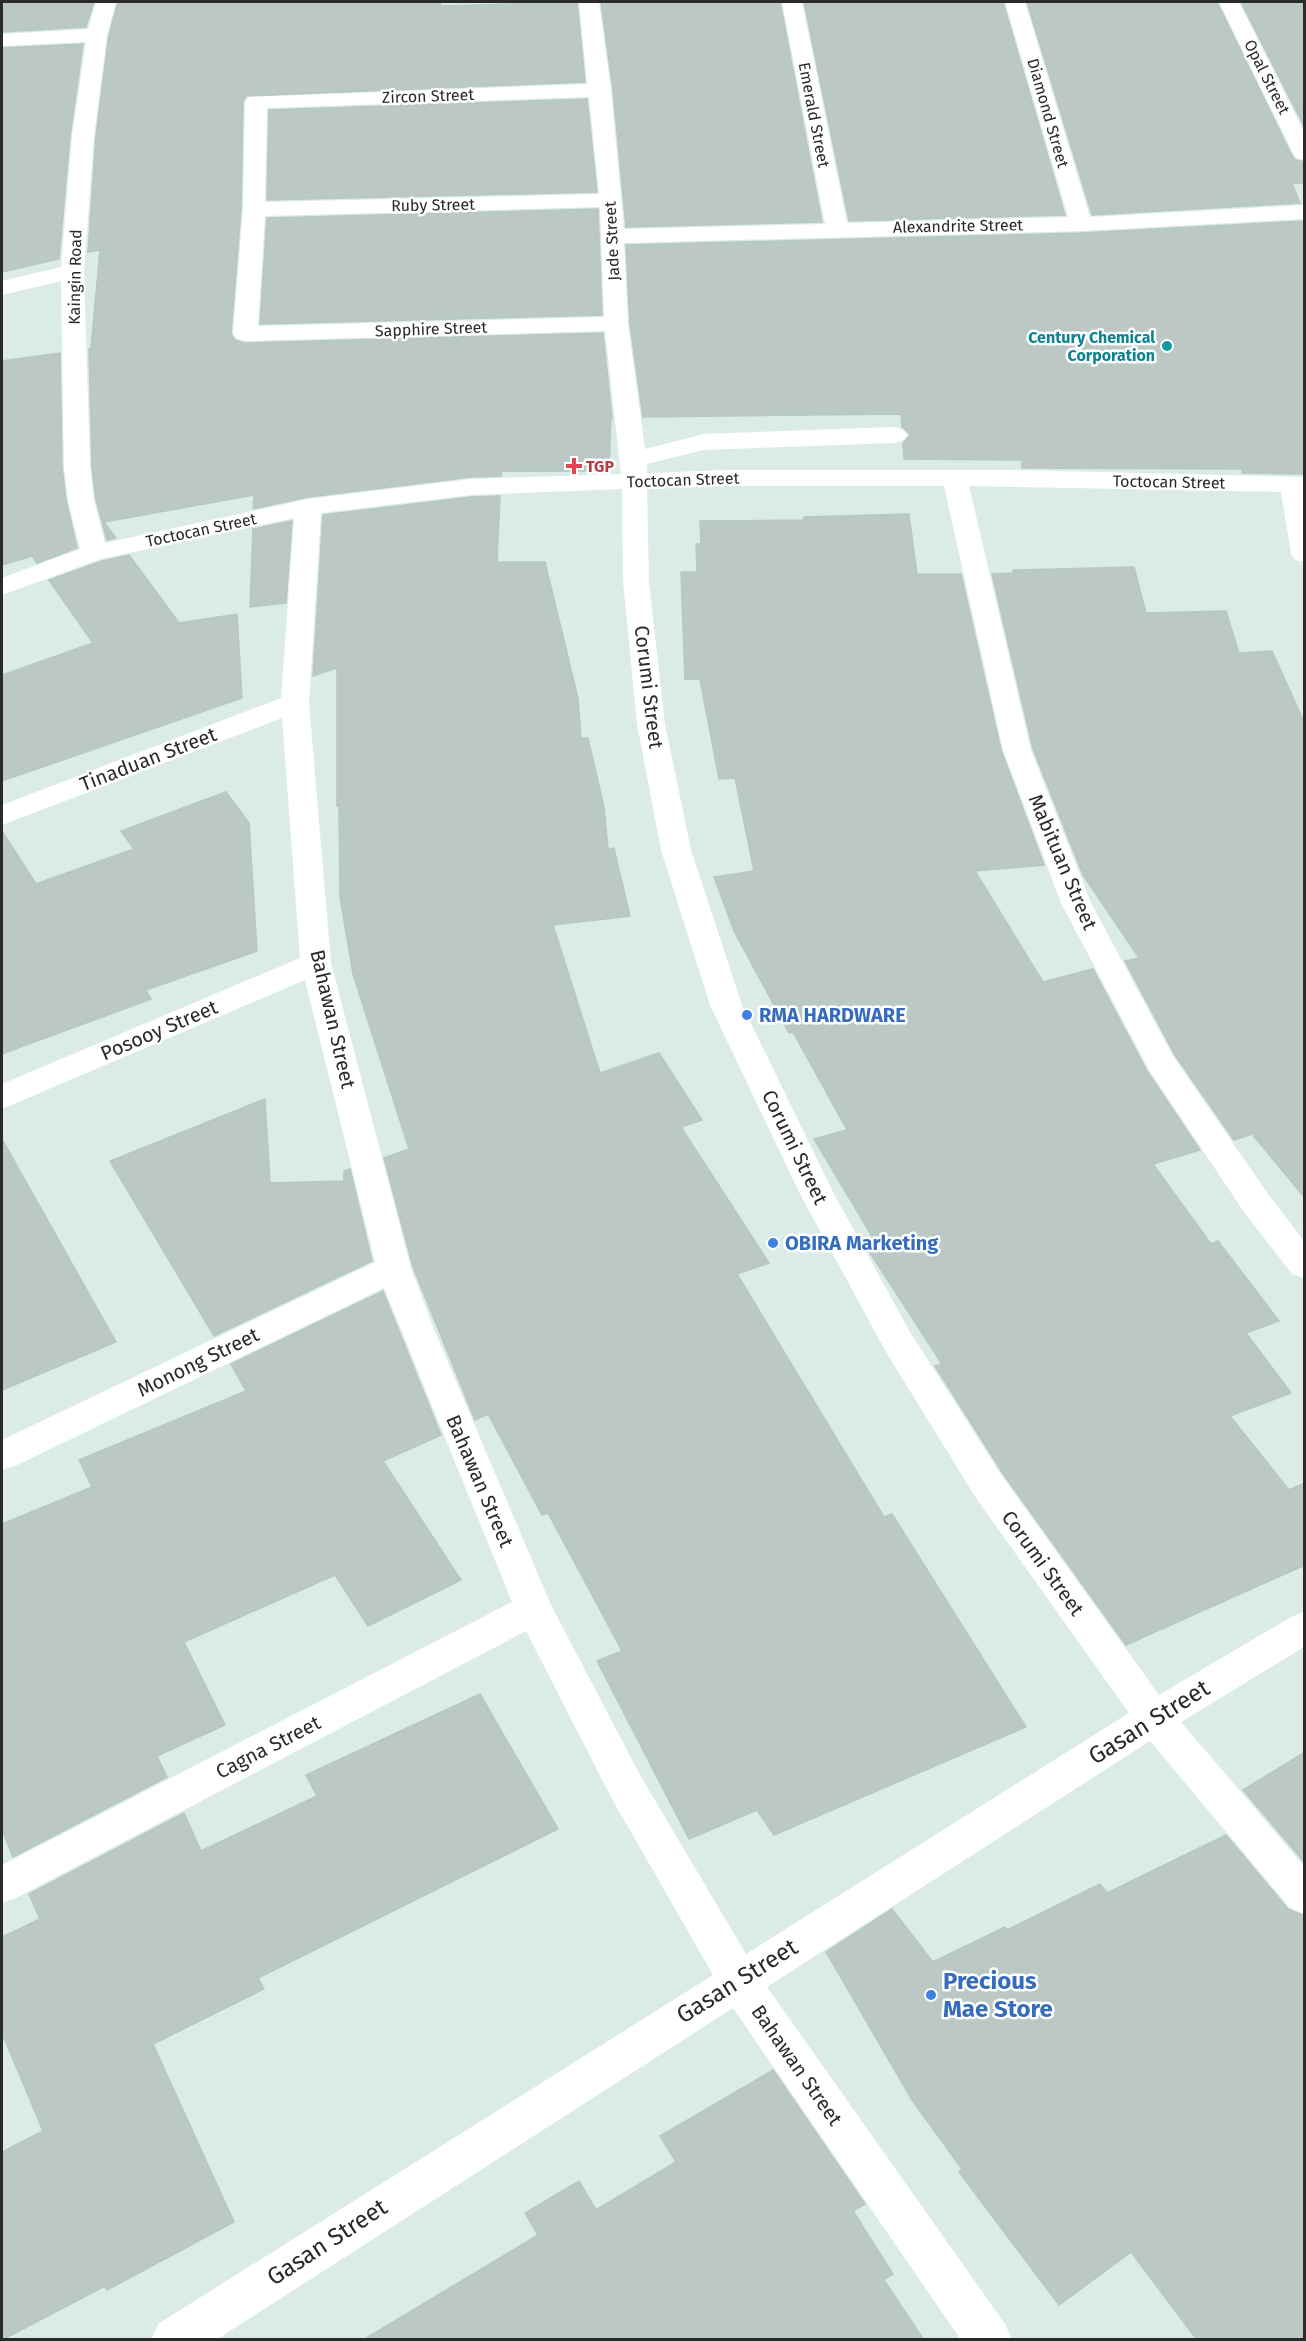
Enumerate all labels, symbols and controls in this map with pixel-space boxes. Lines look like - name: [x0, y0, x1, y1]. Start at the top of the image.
- street label: Opal Street: [1240, 36, 1294, 118]
- street label: Diamond Street: [1023, 56, 1073, 170]
- street label: Emerald Street: [794, 61, 834, 169]
- street label: Zircon Street: [382, 85, 475, 107]
- street label: Ruby Street: [391, 195, 475, 215]
- street label: Jade Street: [600, 201, 624, 281]
- street label: Alexandrite Street: [893, 215, 1023, 237]
- street label: Kaingin Road: [65, 229, 85, 325]
- street label: Sapphire Street: [375, 318, 488, 340]
- place label: Century Chemical Corporation: [1028, 328, 1155, 365]
- marker: Century Chemical Corporation: [1160, 339, 1174, 353]
- place label: TGP: [586, 457, 614, 476]
- marker: TGP: [567, 459, 581, 473]
- street label: Toctocan Street: [626, 469, 740, 491]
- street label: Toctocan Street: [1113, 472, 1226, 492]
- street label: Toctocan Street: [144, 509, 258, 551]
- street label: Corumi Street: [630, 624, 669, 751]
- street label: Tinaduan Street: [76, 722, 220, 796]
- street label: Mabituan Street: [1024, 791, 1103, 934]
- street label: Bahawan Street: [305, 947, 361, 1092]
- street label: Posooy Street: [97, 994, 222, 1065]
- place label: RMA HARDWARE: [759, 1003, 906, 1027]
- marker: RMA HARDWARE: [740, 1008, 754, 1022]
- street label: Corumi Street: [757, 1086, 833, 1209]
- place label: OBIRA Marketing: [785, 1231, 939, 1255]
- marker: OBIRA Marketing: [766, 1236, 780, 1250]
- street label: Monong Street: [133, 1322, 263, 1402]
- street label: Bahawan Street: [441, 1411, 519, 1552]
- street label: Corumi Street: [997, 1506, 1090, 1621]
- street label: Gasan Street: [1083, 1674, 1215, 1770]
- street label: Cagna Street: [212, 1710, 325, 1784]
- street label: Gasan Street: [671, 1933, 803, 2029]
- place label: Precious Mae Store: [943, 1967, 1053, 2023]
- marker: Precious Mae Store: [924, 1988, 938, 2002]
- street label: Bahawan Street: [747, 2000, 848, 2131]
- street label: Gasan Street: [262, 2193, 393, 2291]

